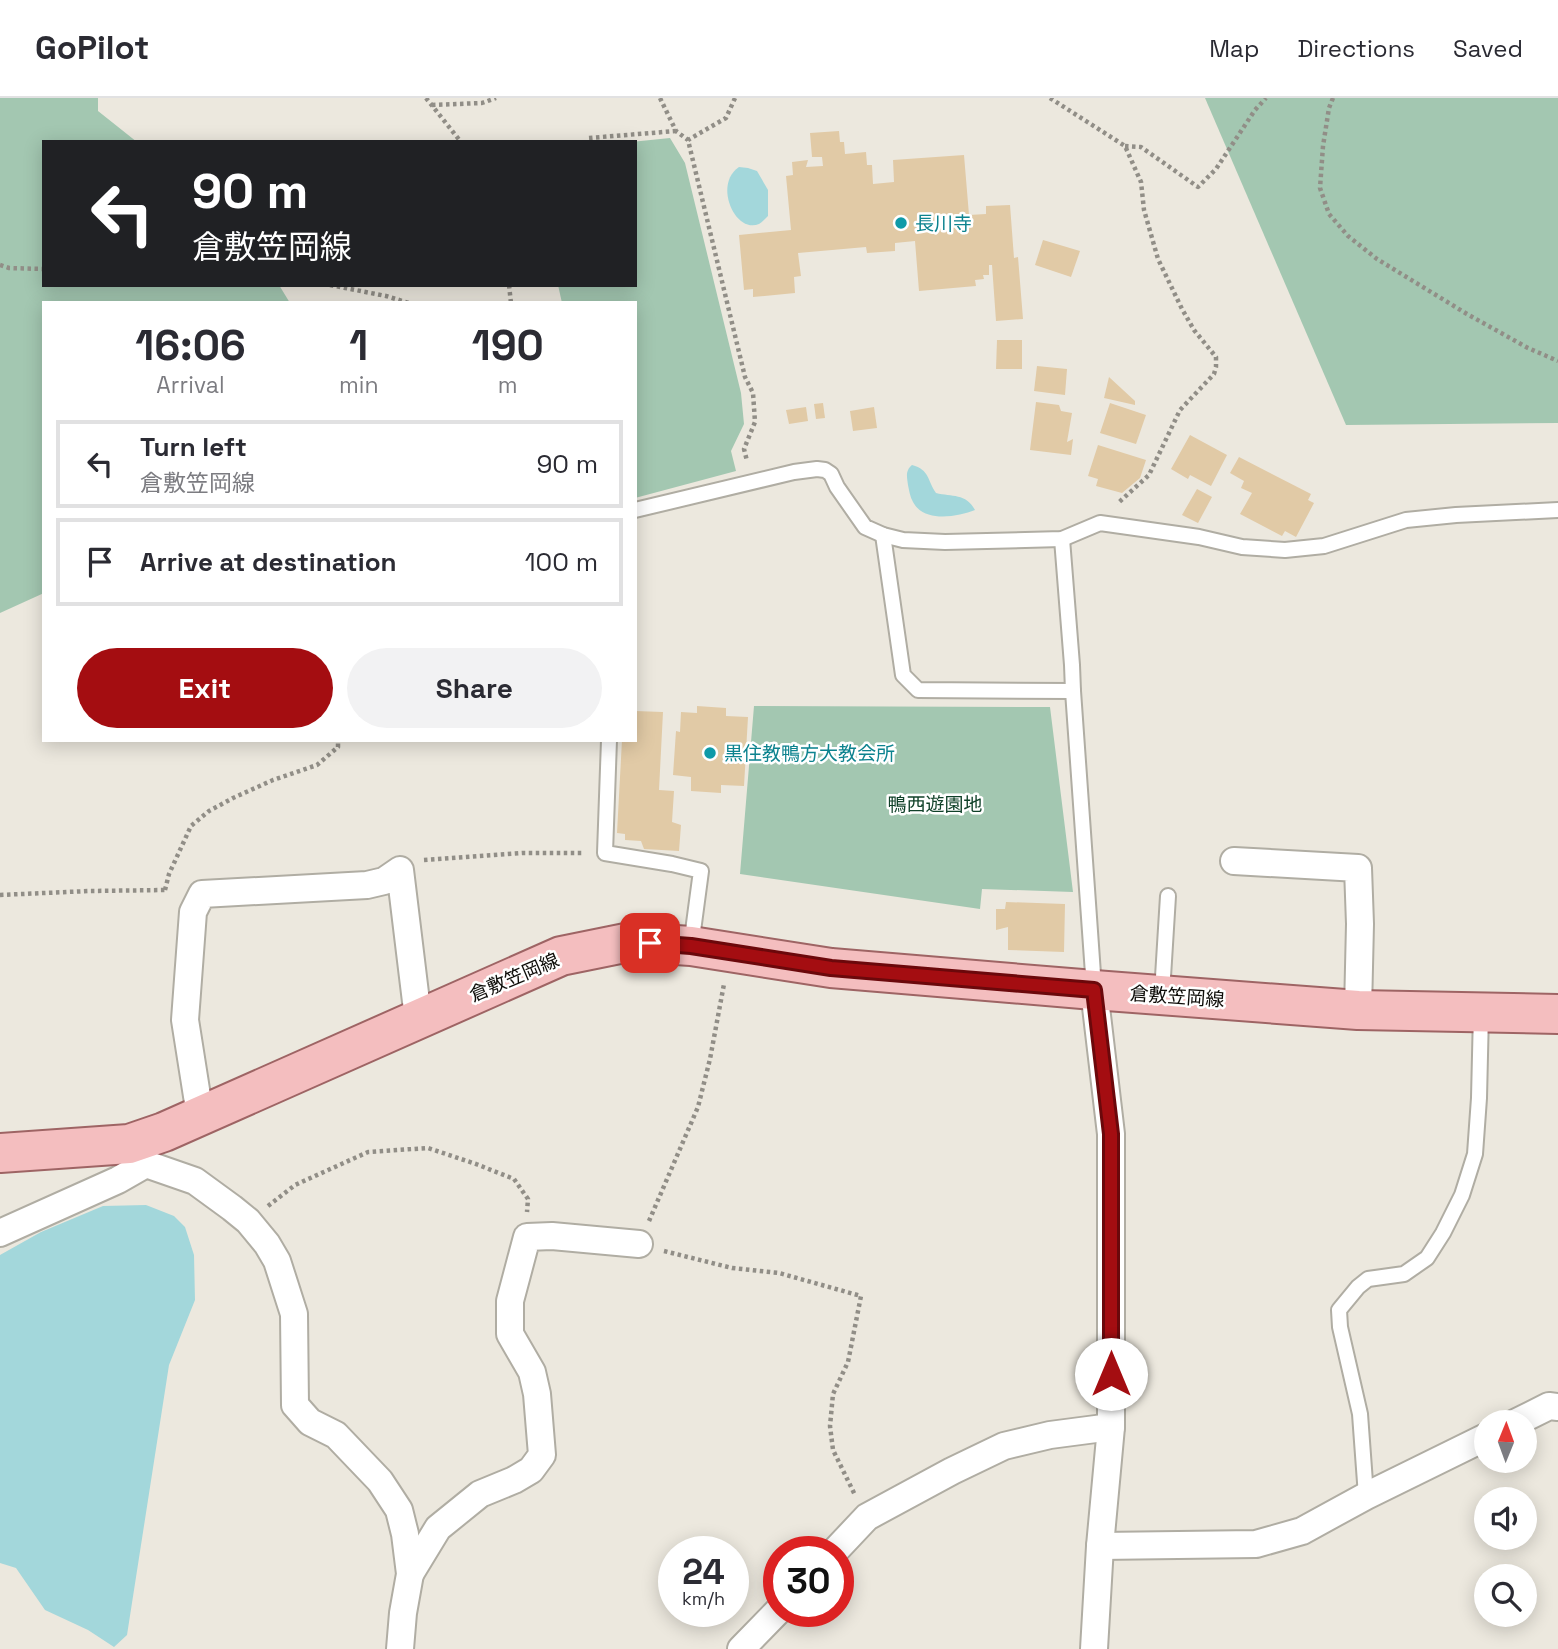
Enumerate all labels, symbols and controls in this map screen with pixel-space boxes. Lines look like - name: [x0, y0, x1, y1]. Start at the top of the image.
- text: GoPilot: [35, 27, 149, 69]
- text: Map: [1209, 33, 1259, 64]
- text: Directions: [1297, 33, 1415, 64]
- text: Saved: [1453, 33, 1523, 64]
- text: 90 m: [192, 160, 308, 222]
- icon: left: [77, 168, 168, 259]
- place label: 長川寺: [915, 211, 972, 236]
- marker: 長川寺: [893, 215, 909, 231]
- text: 倉敷笠岡線: [192, 227, 352, 267]
- text: 16:06: [135, 319, 246, 372]
- text: 1: [349, 319, 368, 372]
- text: 190: [472, 319, 544, 372]
- text: Arrival: [156, 370, 225, 400]
- text: min: [339, 370, 379, 400]
- text: m: [498, 370, 518, 400]
- text: Turn left: [140, 430, 247, 464]
- icon: left: [81, 445, 119, 483]
- text: 90 m: [536, 447, 598, 481]
- text: 倉敷笠岡線: [140, 468, 255, 498]
- icon: arrive: [81, 543, 119, 581]
- text: Arrive at destination: [140, 545, 397, 579]
- text: 100 m: [525, 545, 598, 579]
- button: Exit: [77, 648, 333, 728]
- button: Share: [347, 648, 602, 728]
- place label: 黒住教鴨方大教会所: [724, 741, 895, 766]
- marker: 黒住教鴨方大教会所: [702, 745, 718, 761]
- park label: 鴨西遊園地: [887, 792, 983, 817]
- pin: [620, 913, 680, 973]
- icon: arrive: [631, 924, 669, 962]
- street label: 倉敷笠岡線: [466, 947, 563, 1008]
- street label: 倉敷笠岡線: [1129, 981, 1225, 1012]
- position arrow: [1074, 1337, 1148, 1411]
- north arrow: [1474, 1410, 1536, 1474]
- map controls: [1474, 1410, 1537, 1627]
- button: sound: [1474, 1487, 1537, 1550]
- speed limit sign: 30: [763, 1536, 854, 1627]
- text: 24: [682, 1550, 725, 1594]
- button: search: [1474, 1564, 1537, 1627]
- text: km/h: [682, 1587, 725, 1610]

